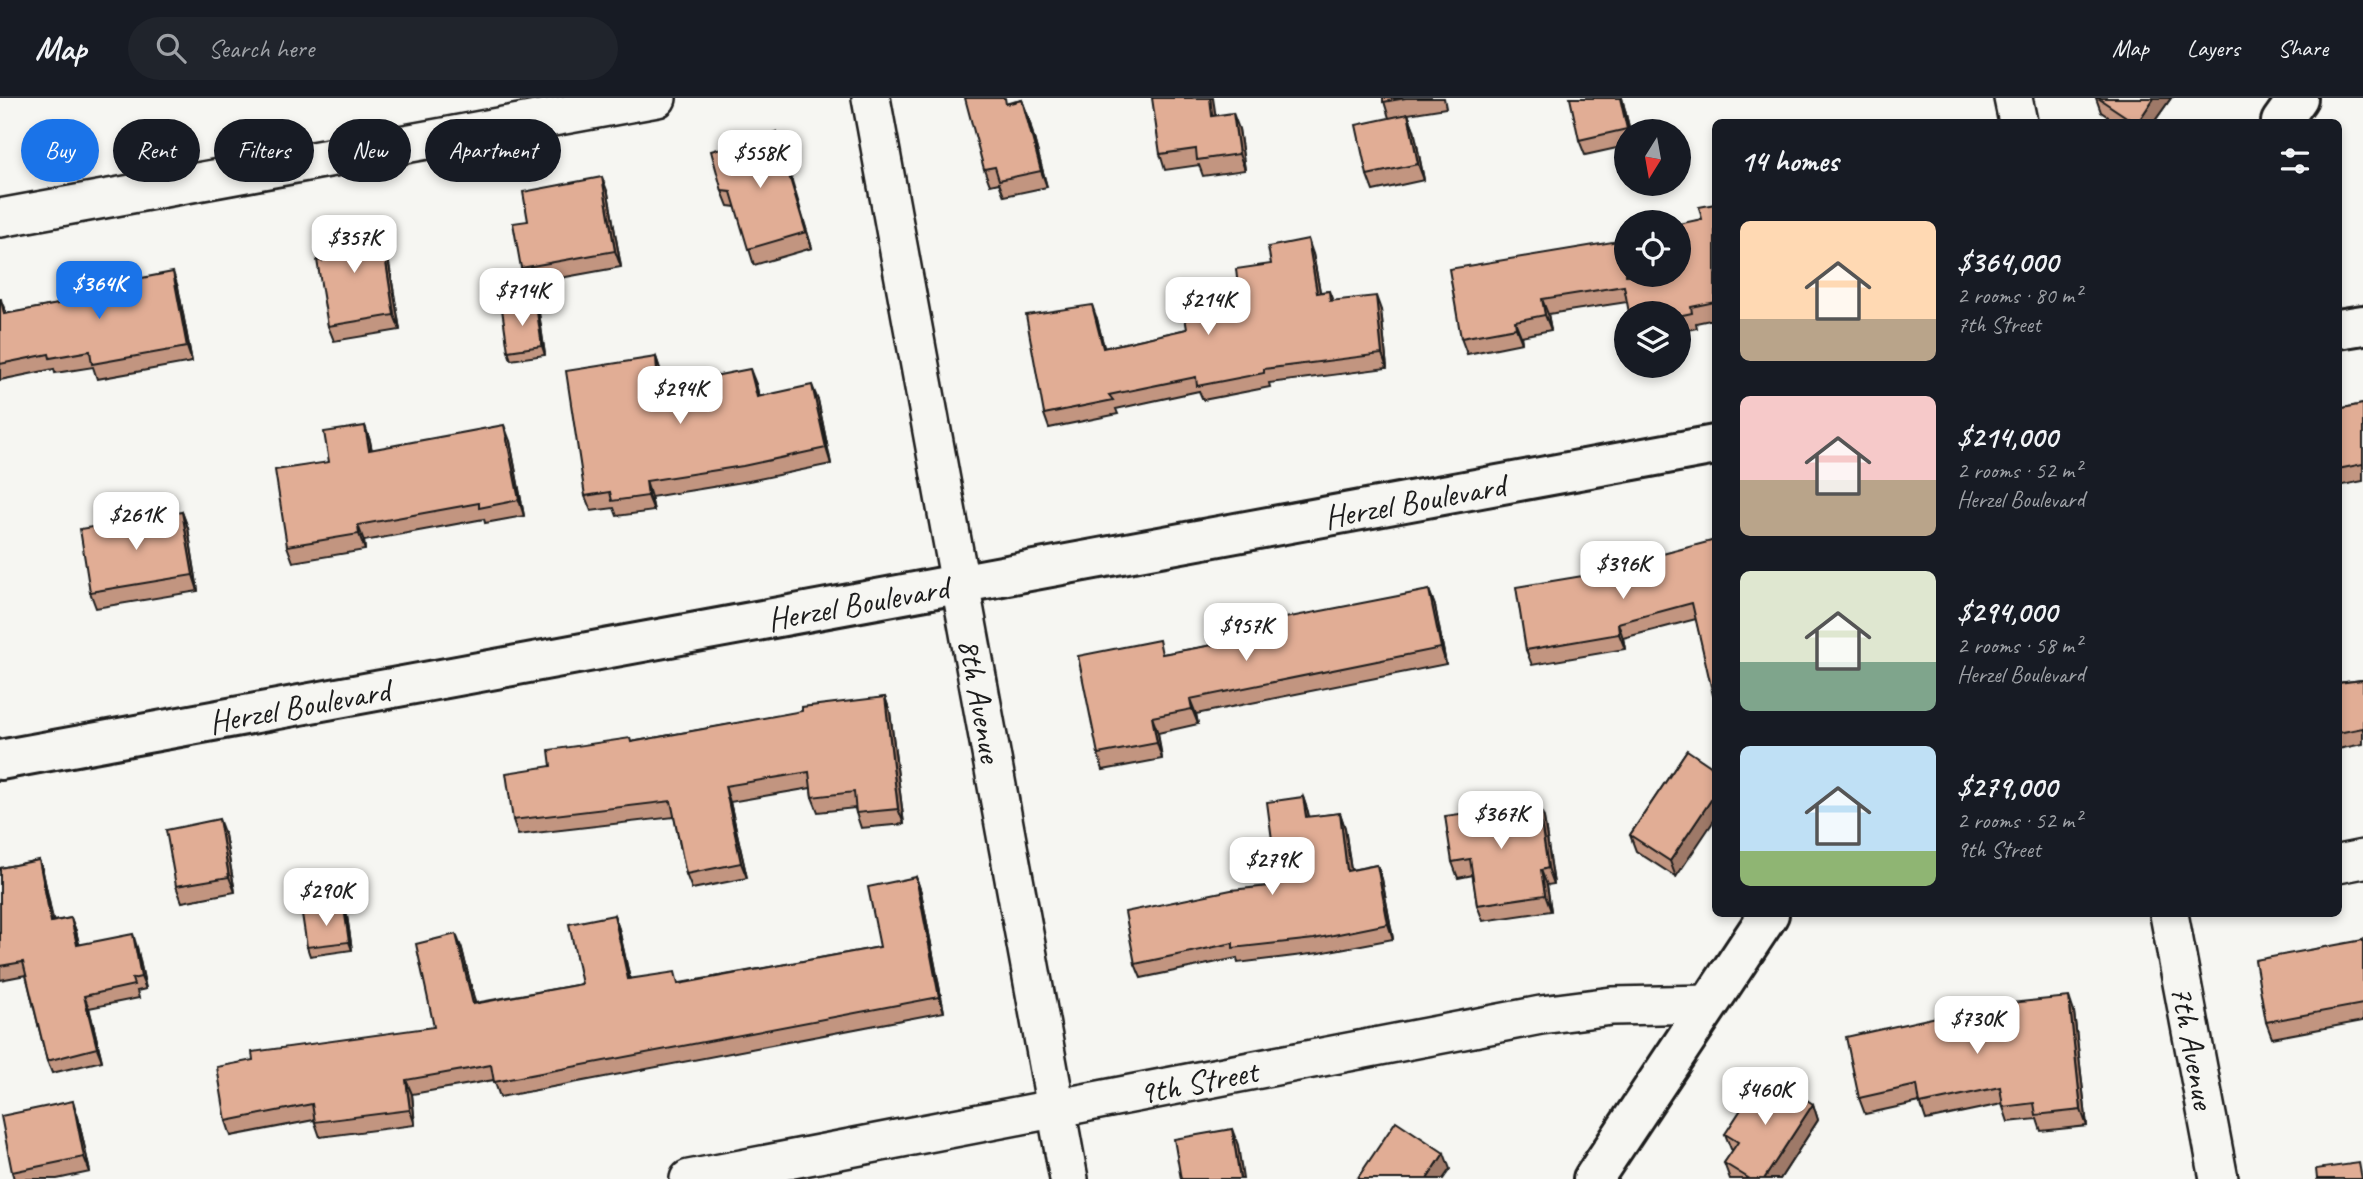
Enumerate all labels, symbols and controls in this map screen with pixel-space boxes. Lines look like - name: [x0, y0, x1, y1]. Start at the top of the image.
- search box: [128, 17, 618, 80]
- text: Map: [35, 27, 86, 69]
- icon: search: [152, 29, 190, 67]
- text: Search here: [208, 32, 314, 65]
- text: Map: [2112, 33, 2149, 63]
- text: Layers: [2187, 33, 2240, 63]
- text: Share: [2278, 33, 2328, 63]
- chip: Buy: [21, 119, 99, 182]
- chip: Rent: [113, 119, 200, 182]
- chip: Filters: [214, 119, 314, 182]
- chip: New: [328, 119, 411, 182]
- chip: Apartment: [425, 119, 561, 182]
- north arrow: [1614, 119, 1690, 196]
- map controls: [1614, 119, 1691, 378]
- pin: $558K: [711, 130, 809, 190]
- text: $558K: [734, 138, 786, 167]
- text: 14 homes: [1740, 142, 1838, 180]
- icon: filters: [2276, 142, 2314, 180]
- button: locate: [1614, 210, 1691, 287]
- pin: $357K: [305, 216, 403, 275]
- text: $357K: [328, 223, 380, 252]
- text: $364,000: [1957, 243, 2058, 281]
- icon: home: [1796, 249, 1880, 333]
- pin: $364K: [50, 262, 148, 321]
- pin: $714K: [473, 268, 571, 328]
- text: $364K: [72, 269, 126, 298]
- text: $714K: [496, 276, 549, 305]
- pin: $214K: [1159, 278, 1257, 337]
- text: 2 rooms · 80 m²: [1957, 281, 2081, 310]
- text: $214K: [1181, 285, 1235, 314]
- button: layers: [1614, 301, 1691, 378]
- text: 7th Street: [1957, 310, 2041, 339]
- pin: $294K: [631, 366, 729, 426]
- text: $294K: [654, 374, 706, 403]
- text: $214,000: [1957, 418, 2057, 456]
- icon: home: [1796, 424, 1880, 508]
- text: 2 rooms · 52 m²: [1957, 456, 2081, 485]
- street label: Herzel Boulevard: [1321, 463, 1513, 538]
- text: Herzel Boulevard: [1957, 485, 2084, 514]
- pin: $261K: [87, 492, 185, 552]
- text: $261K: [109, 500, 163, 529]
- pin: $396K: [1574, 542, 1672, 601]
- text: $396K: [1596, 549, 1650, 578]
- street label: Herzel Boulevard: [764, 565, 957, 641]
- text: $294,000: [1957, 593, 2057, 631]
- icon: home: [1796, 599, 1880, 683]
- pin: $957K: [1197, 603, 1295, 663]
- text: $957K: [1220, 611, 1272, 640]
- text: 2 rooms · 58 m²: [1957, 631, 2081, 660]
- street label: 8th Avenue: [948, 635, 1013, 768]
- text: Herzel Boulevard: [1957, 660, 2084, 689]
- street label: Herzel Boulevard: [205, 668, 398, 743]
- text: $279,000: [1957, 768, 2057, 806]
- icon: home: [1796, 774, 1880, 858]
- pin: $367K: [1452, 792, 1550, 851]
- text: $367K: [1474, 799, 1528, 828]
- text: 2 rooms · 52 m²: [1957, 806, 2081, 835]
- text: 9th Street: [1957, 835, 2041, 864]
- pin: $279K: [1223, 838, 1321, 897]
- text: $279K: [1246, 845, 1298, 874]
- pin: $290K: [277, 868, 375, 928]
- text: $290K: [300, 876, 352, 905]
- street label: 7th Avenue: [2161, 982, 2226, 1114]
- pin: $730K: [1928, 996, 2026, 1056]
- text: $730K: [1951, 1004, 2004, 1033]
- street label: 9th Street: [1135, 1050, 1264, 1114]
- pin: $460K: [1716, 1068, 1814, 1127]
- text: $460K: [1738, 1075, 1792, 1104]

